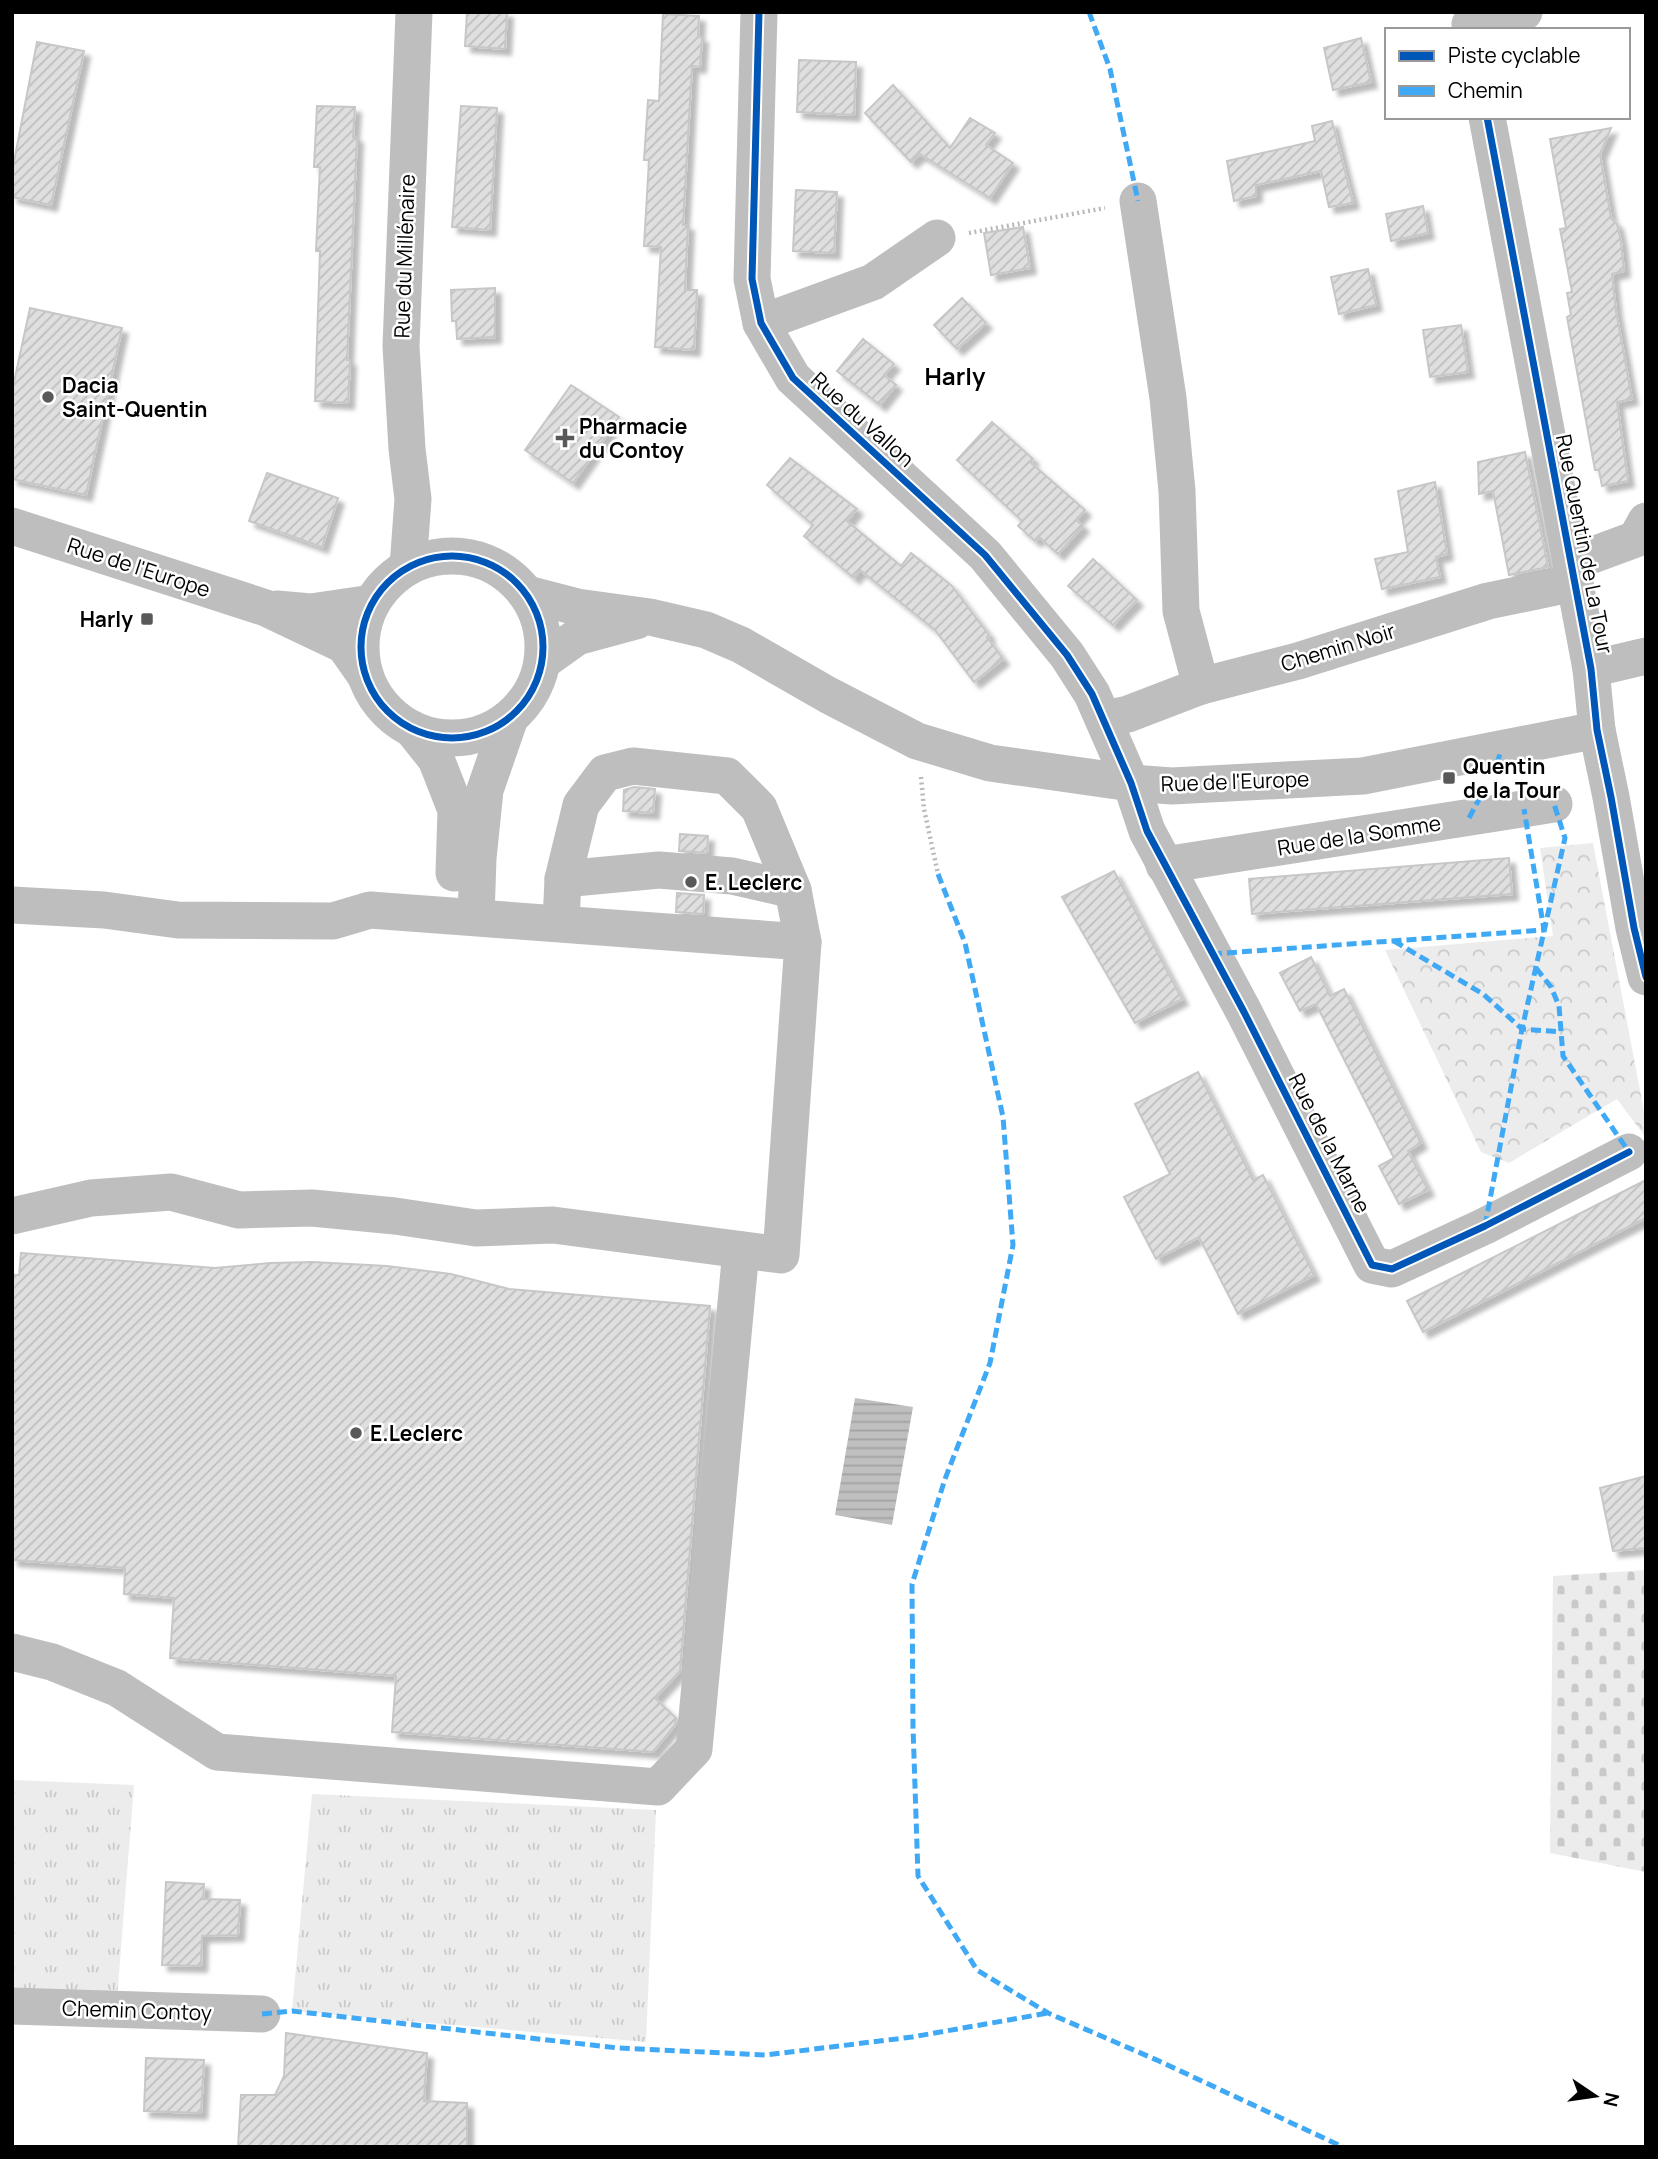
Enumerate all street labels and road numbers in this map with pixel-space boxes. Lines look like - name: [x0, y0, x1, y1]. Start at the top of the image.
- street label: Rue du Millénaire: [387, 173, 421, 339]
- street label: Rue du Vallon: [806, 365, 920, 473]
- street label: Rue Quentin de La Tour: [1550, 432, 1620, 657]
- street label: Rue de l'Europe: [64, 531, 214, 603]
- street label: Chemin Noir: [1277, 616, 1399, 678]
- street label: Rue de l'Europe: [1160, 764, 1310, 798]
- street label: Rue de la Somme: [1275, 808, 1443, 862]
- street label: Rue de la Marne: [1283, 1068, 1377, 1218]
- street label: Chemin Contoy: [62, 1993, 212, 2027]

